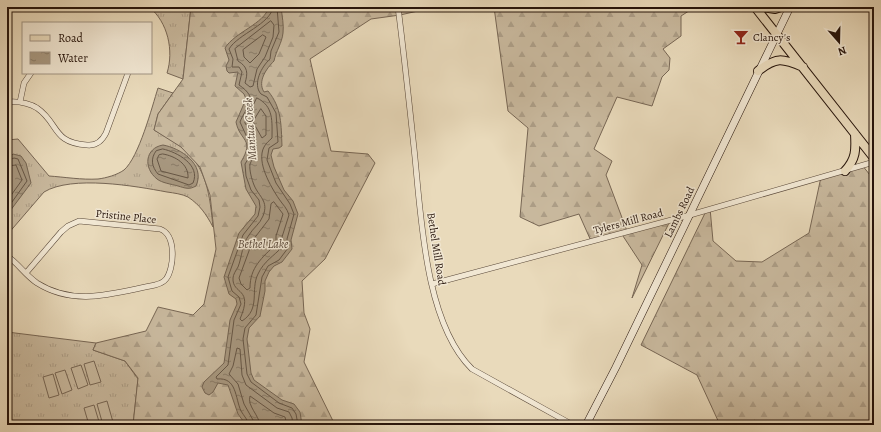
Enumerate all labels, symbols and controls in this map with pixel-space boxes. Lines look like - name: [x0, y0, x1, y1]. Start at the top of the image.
- legend: [22, 22, 152, 74]
- north arrow: [819, 22, 859, 62]
- bar icon: Clancy's: [732, 28, 750, 46]
- text: Road: [58, 30, 84, 46]
- place label: Clancy's: [753, 30, 790, 45]
- text: N: [836, 43, 849, 59]
- text: Water: [57, 50, 88, 66]
- water label: Mantua Creek: [240, 96, 260, 161]
- street label: Lambs Road: [661, 184, 698, 240]
- street label: Tylers Mill Road: [592, 205, 665, 238]
- street label: Pristine Place: [95, 206, 157, 227]
- street label: Bethel Mill Road: [423, 212, 450, 287]
- water label: Bethel Lake: [238, 236, 289, 252]

